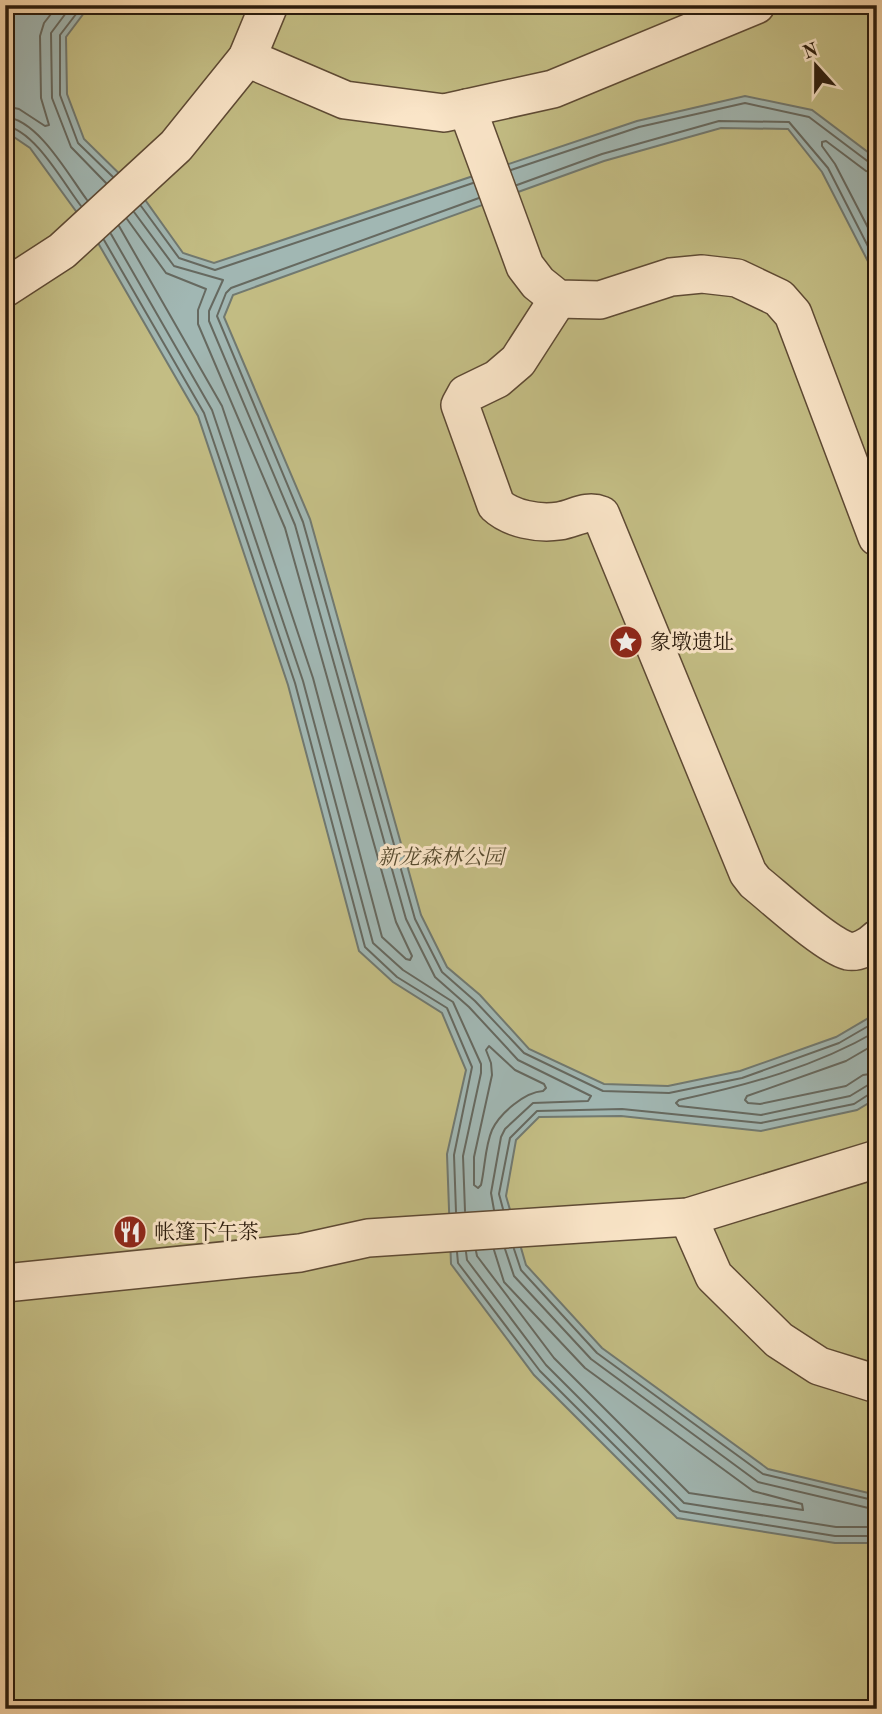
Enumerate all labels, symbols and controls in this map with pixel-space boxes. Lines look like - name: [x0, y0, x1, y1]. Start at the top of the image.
- north arrow: [780, 32, 850, 102]
- text: N: [801, 41, 821, 64]
- place icon: 象墩遗址: [607, 623, 645, 661]
- place label: 象墩遗址: [650, 631, 734, 654]
- park label: 新龙森林公园: [378, 846, 507, 869]
- restaurant icon: 帐篷下午茶: [111, 1213, 149, 1251]
- place label: 帐篷下午茶: [154, 1221, 259, 1244]

